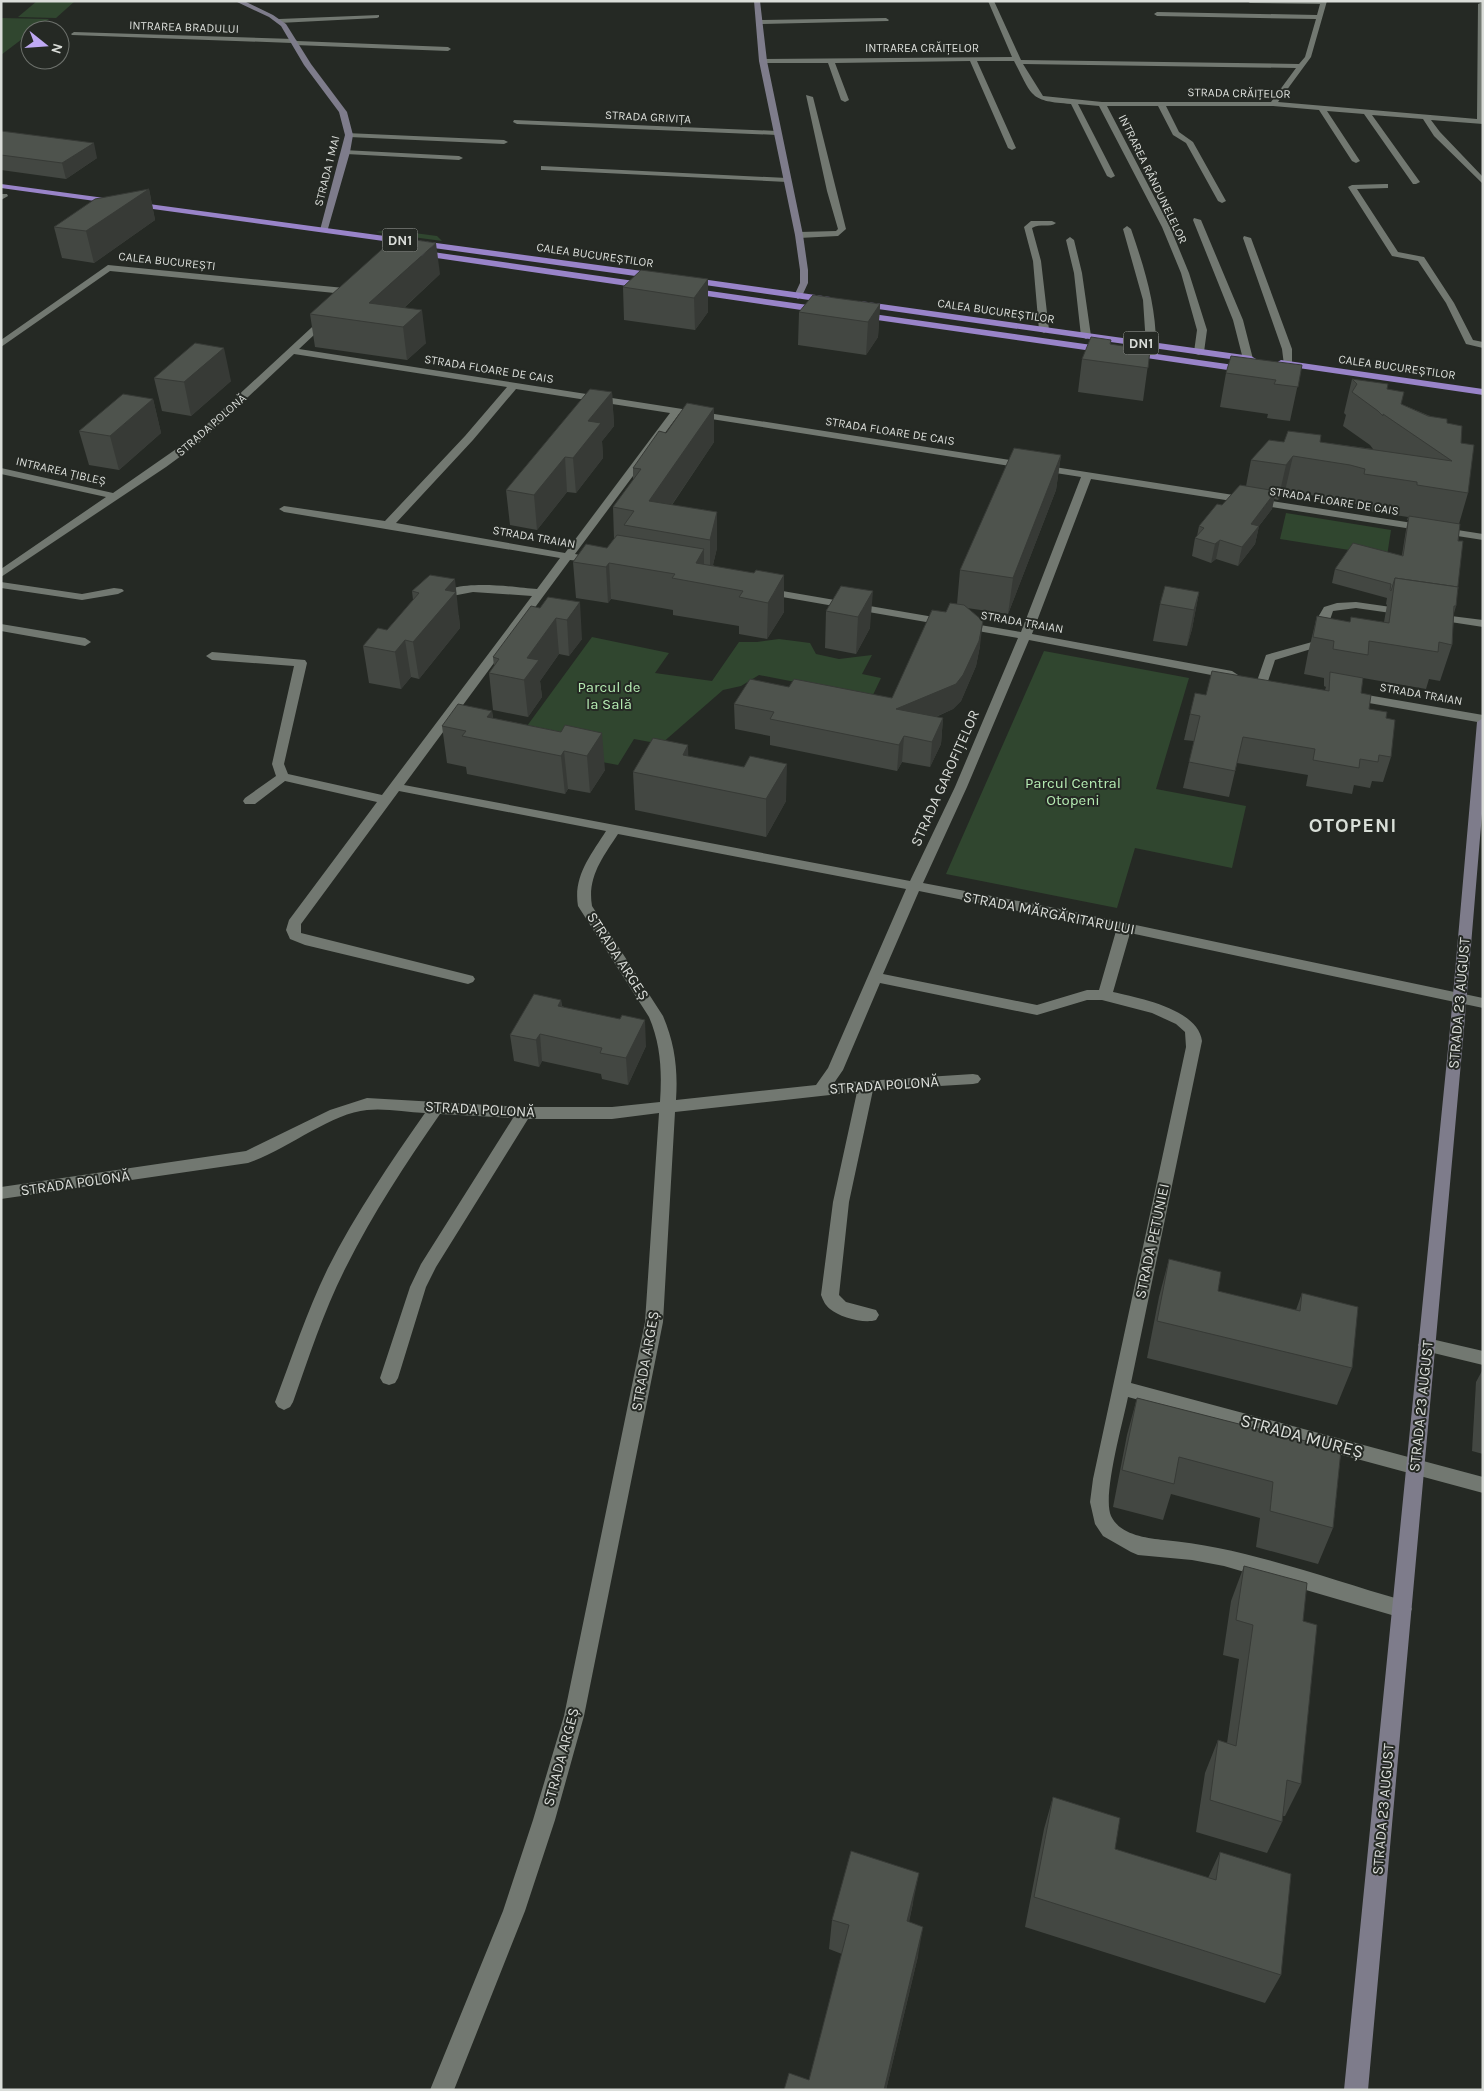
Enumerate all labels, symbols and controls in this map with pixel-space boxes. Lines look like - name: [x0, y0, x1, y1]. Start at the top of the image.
- street label: INTRAREA BRADULUI: [129, 18, 239, 36]
- north arrow: [20, 20, 70, 70]
- text: N: [47, 41, 67, 56]
- street label: INTRAREA CRĂIȚELOR: [865, 41, 979, 56]
- street label: STRADA CRĂIȚELOR: [1187, 85, 1291, 102]
- street label: STRADA GRIVIȚA: [605, 108, 691, 127]
- street label: INTRAREA RÂNDUNELELOR: [1116, 112, 1190, 246]
- street label: STRADA 1 MAI: [311, 134, 343, 208]
- road number: DN1: [382, 228, 418, 252]
- street label: CALEA BUCUREȘTILOR: [535, 240, 655, 270]
- street label: CALEA BUCUREȘTI: [118, 249, 216, 273]
- street label: CALEA BUCUREȘTILOR: [936, 296, 1056, 326]
- road number: DN1: [1124, 332, 1158, 354]
- street label: STRADA FLOARE DE CAIS: [423, 352, 555, 386]
- street label: CALEA BUCUREȘTILOR: [1337, 352, 1457, 382]
- street label: STRADA POLONĂ: [173, 391, 249, 459]
- street label: STRADA FLOARE DE CAIS: [824, 414, 956, 448]
- street label: INTRAREA ȚIBLEȘ: [14, 454, 107, 489]
- street label: STRADA FLOARE DE CAIS: [1268, 484, 1400, 518]
- street label: STRADA TRAIAN: [491, 523, 577, 551]
- street label: STRADA TRAIAN: [979, 608, 1065, 636]
- park label: Parcul de la Sală: [577, 678, 641, 713]
- street label: STRADA TRAIAN: [1378, 680, 1464, 708]
- street label: STRADA GAROFIȚELOR: [907, 707, 983, 849]
- park label: Parcul Central Otopeni: [1025, 774, 1121, 809]
- district label: OTOPENI: [1309, 814, 1397, 837]
- street label: STRADA MĂRGĂRITARULUI: [962, 888, 1136, 938]
- street label: STRADA ARGEȘ: [583, 909, 653, 1003]
- street label: STRADA 23 AUGUST: [1444, 936, 1474, 1070]
- street label: STRADA POLONĂ: [828, 1072, 940, 1098]
- street label: STRADA POLONĂ: [425, 1097, 536, 1121]
- street label: STRADA POLONĂ: [19, 1166, 131, 1200]
- street label: STRADA PETUNIEI: [1131, 1182, 1173, 1300]
- street label: STRADA ARGEȘ: [627, 1309, 663, 1413]
- street label: STRADA 23 AUGUST: [1405, 1339, 1437, 1473]
- street label: STRADA MUREȘ: [1238, 1409, 1366, 1463]
- street label: STRADA ARGEȘ: [539, 1706, 583, 1808]
- street label: STRADA 23 AUGUST: [1368, 1742, 1398, 1876]

